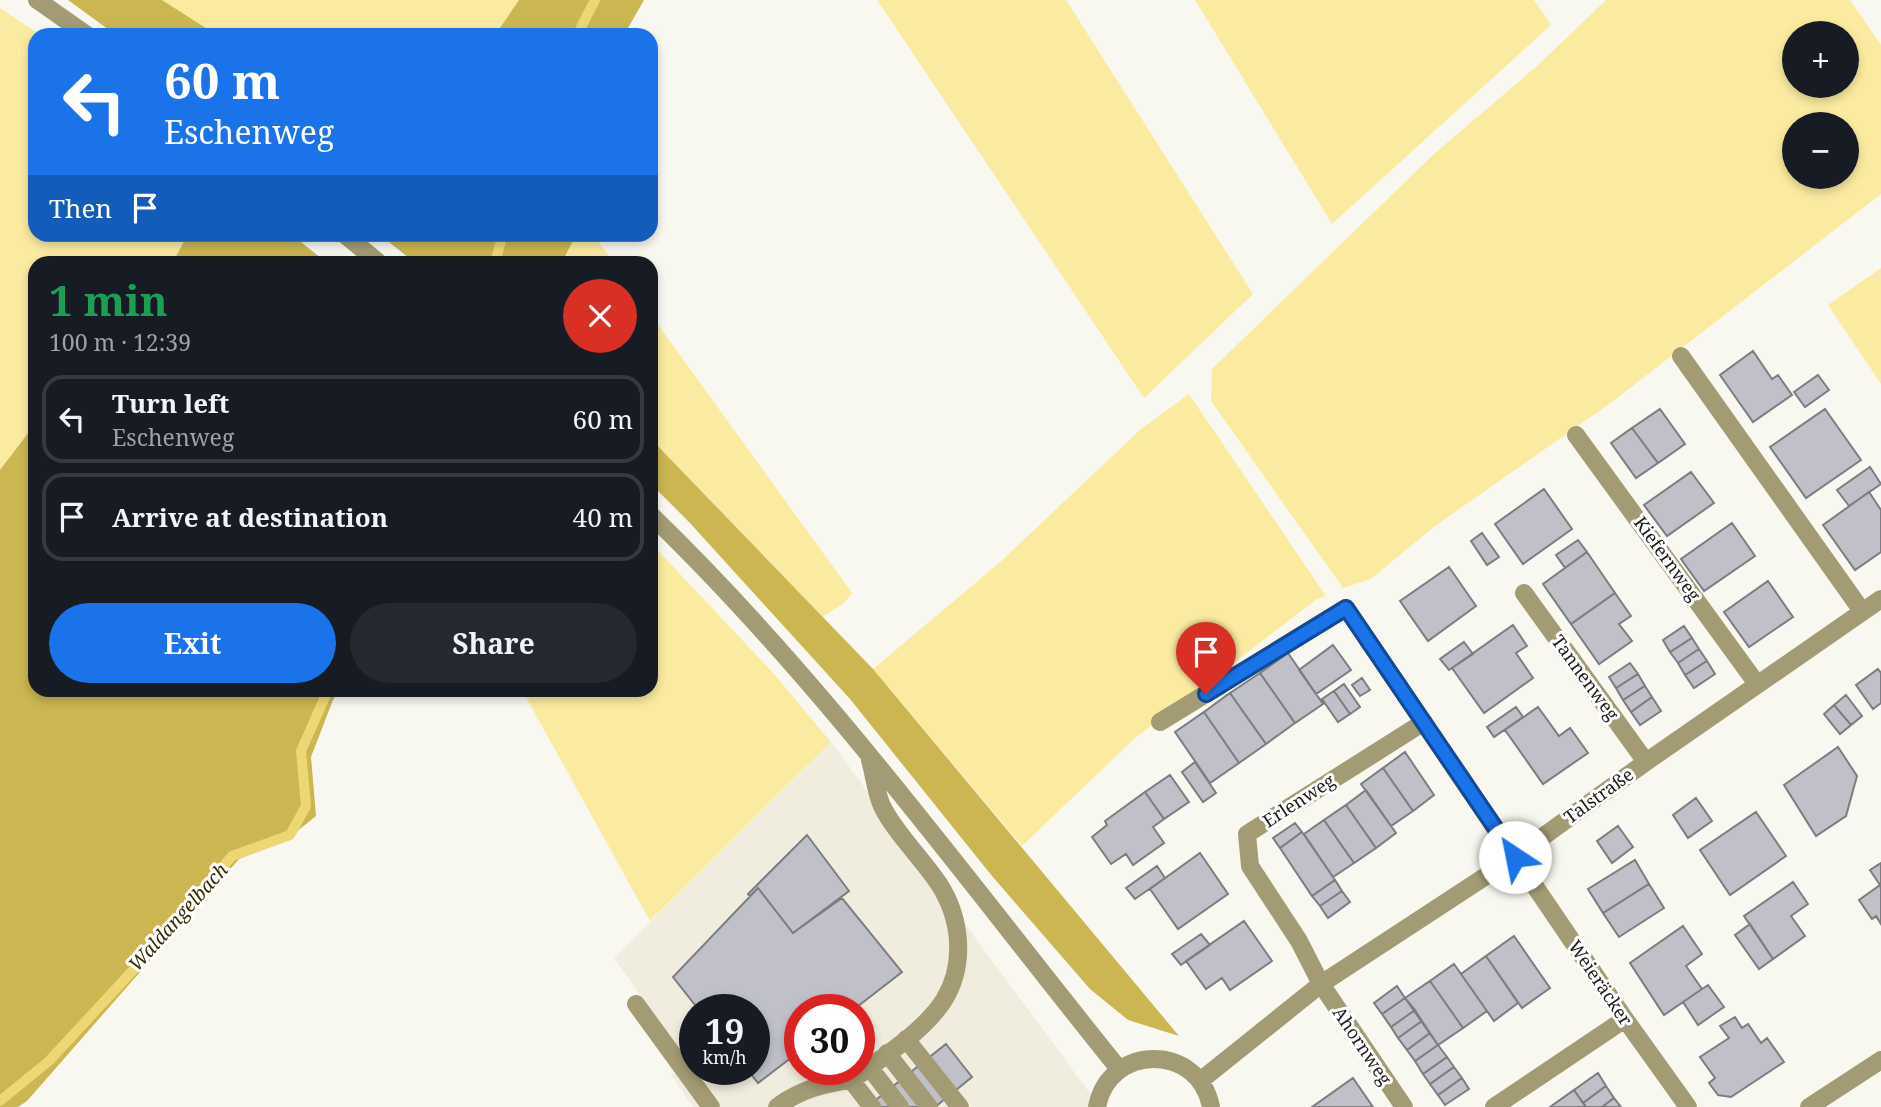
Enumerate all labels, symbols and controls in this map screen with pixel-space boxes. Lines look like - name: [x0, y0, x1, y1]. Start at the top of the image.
- map controls: [1782, 21, 1859, 189]
- button: +: [1782, 21, 1859, 98]
- text: 60 m: [164, 47, 280, 113]
- icon: left: [49, 56, 140, 147]
- text: Eschenweg: [164, 110, 334, 153]
- button: −: [1782, 112, 1859, 189]
- icon: arrive: [126, 189, 164, 227]
- text: Then: [49, 190, 112, 226]
- text: 1 min: [49, 271, 168, 328]
- button: close: [563, 279, 637, 353]
- text: 100 m · 12:39: [49, 326, 191, 358]
- text: Turn left: [112, 385, 229, 421]
- icon: left: [53, 400, 91, 438]
- text: 60 m: [573, 401, 633, 437]
- text: Eschenweg: [112, 421, 234, 453]
- icon: arrive: [53, 498, 91, 536]
- text: Arrive at destination: [112, 499, 388, 535]
- text: 40 m: [573, 499, 633, 535]
- street label: Kiefernweg: [1629, 511, 1707, 606]
- button: Exit: [49, 603, 336, 683]
- button: Share: [350, 603, 637, 683]
- pin: [1176, 622, 1236, 694]
- street label: Tannenweg: [1547, 630, 1625, 725]
- icon: arrive: [1187, 633, 1225, 671]
- street label: Talstraße: [1559, 762, 1638, 828]
- street label: Erlenweg: [1258, 768, 1339, 832]
- position arrow: [1478, 820, 1552, 894]
- water label: Waldangelbach: [122, 857, 234, 977]
- street label: Weieräcker: [1563, 935, 1639, 1030]
- speed limit sign: 30: [784, 994, 875, 1085]
- street label: Ahornweg: [1328, 1002, 1398, 1089]
- text: 19: [705, 1007, 744, 1054]
- text: km/h: [702, 1045, 747, 1069]

